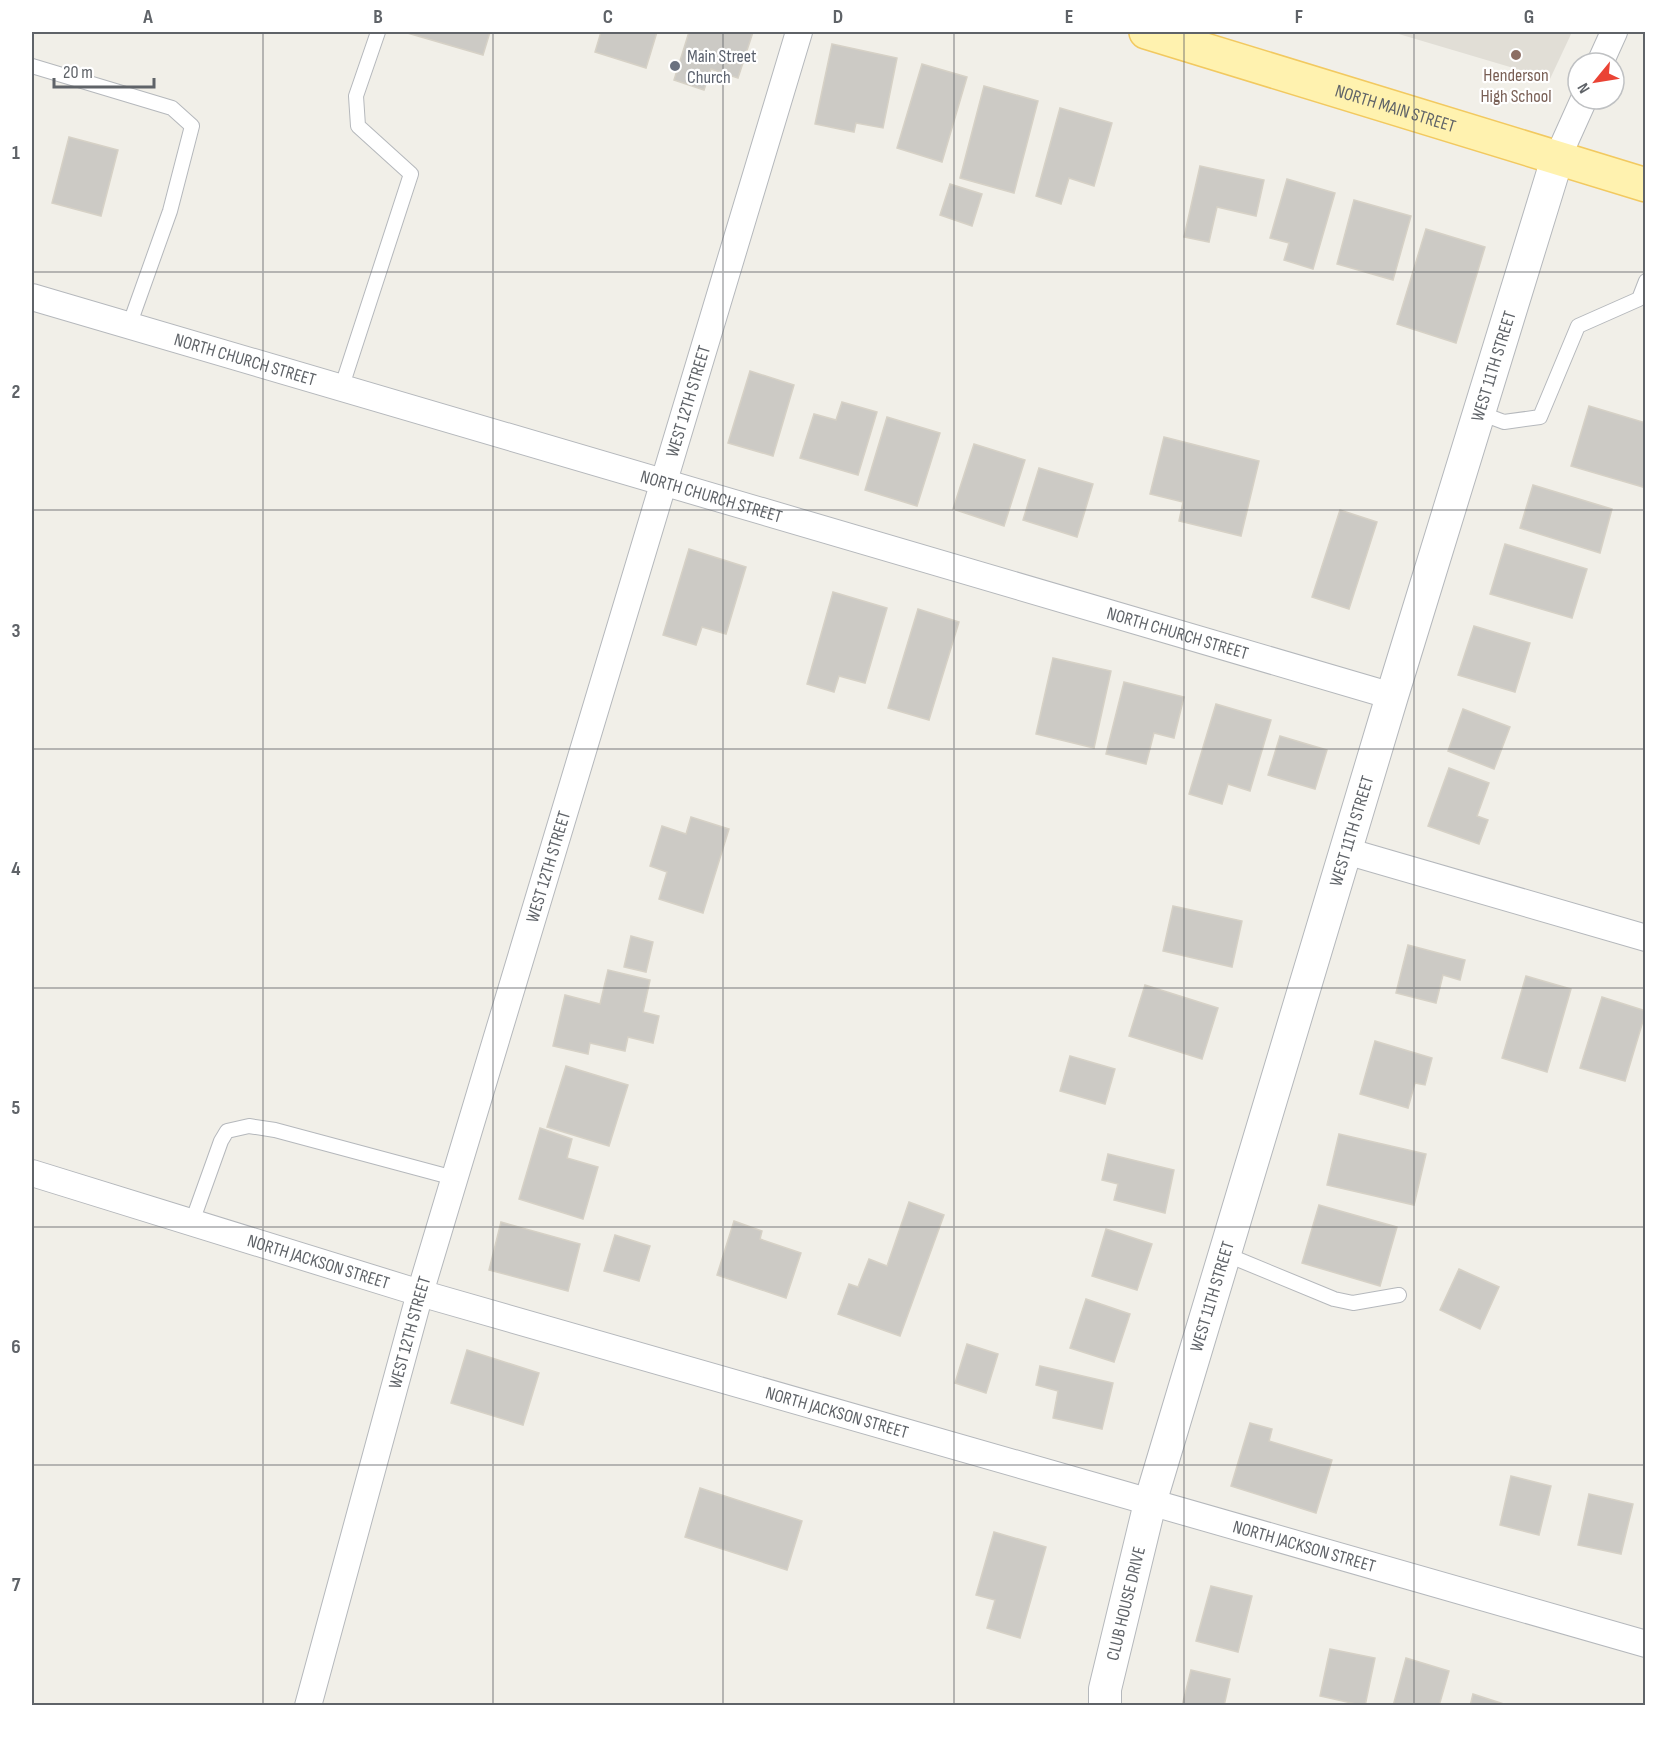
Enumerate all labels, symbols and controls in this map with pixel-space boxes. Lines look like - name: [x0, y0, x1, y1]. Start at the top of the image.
- text: A: [142, 5, 153, 29]
- text: B: [373, 5, 383, 29]
- text: C: [603, 5, 613, 29]
- text: D: [833, 5, 843, 29]
- text: E: [1065, 5, 1073, 29]
- text: F: [1295, 5, 1303, 29]
- text: G: [1524, 5, 1534, 29]
- place label: Main Street Church: [687, 46, 757, 88]
- marker: Henderson High School: [1509, 48, 1523, 62]
- scale bar: [54, 51, 154, 89]
- north arrow: [1566, 51, 1626, 111]
- marker: Main Street Church: [668, 59, 682, 73]
- text: 20 m: [63, 62, 93, 83]
- place label: Henderson High School: [1480, 65, 1552, 107]
- text: N: [1574, 79, 1595, 96]
- street label: NORTH MAIN STREET: [1333, 80, 1458, 137]
- text: 1: [12, 141, 20, 165]
- street label: WEST 11TH STREET: [1467, 308, 1520, 424]
- street label: NORTH CHURCH STREET: [172, 329, 318, 390]
- street label: WEST 12TH STREET: [661, 343, 715, 460]
- text: 2: [12, 380, 20, 404]
- street label: NORTH CHURCH STREET: [638, 466, 785, 527]
- street label: NORTH CHURCH STREET: [1104, 602, 1251, 664]
- text: 3: [12, 619, 21, 643]
- street label: WEST 11TH STREET: [1325, 773, 1378, 889]
- street label: WEST 12TH STREET: [521, 808, 575, 925]
- text: 4: [11, 857, 21, 881]
- text: 5: [12, 1096, 21, 1120]
- street label: NORTH JACKSON STREET: [245, 1230, 392, 1293]
- street label: WEST 11TH STREET: [1185, 1239, 1238, 1354]
- street label: WEST 12TH STREET: [384, 1274, 435, 1391]
- text: 6: [11, 1335, 21, 1359]
- street label: NORTH JACKSON STREET: [763, 1382, 911, 1443]
- street label: NORTH JACKSON STREET: [1231, 1516, 1378, 1577]
- street label: CLUB HOUSE DRIVE: [1102, 1544, 1150, 1662]
- text: 7: [12, 1573, 21, 1597]

